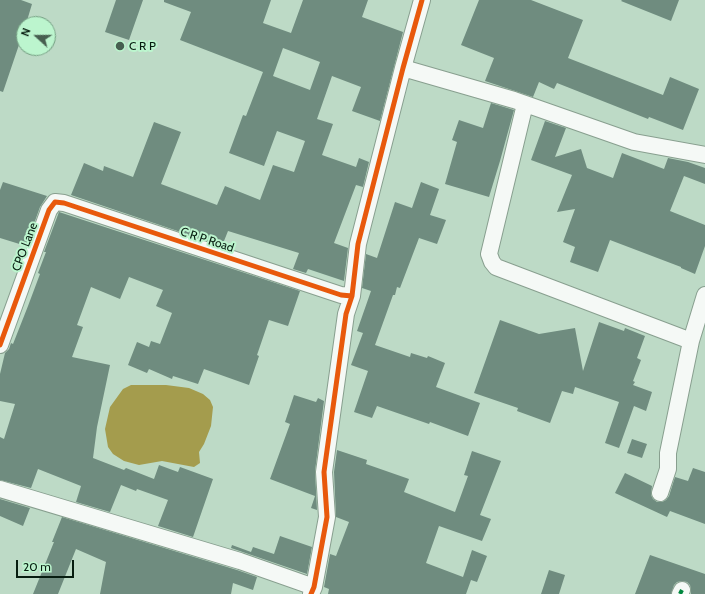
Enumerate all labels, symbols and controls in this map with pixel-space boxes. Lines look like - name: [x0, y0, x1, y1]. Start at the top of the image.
- north arrow: [16, 16, 56, 56]
- text: N: [18, 26, 34, 38]
- place label: C R P: [129, 39, 156, 53]
- marker: C R P: [114, 40, 126, 52]
- street label: CPO Lane: [9, 221, 41, 273]
- street label: C R P Road: [178, 225, 236, 255]
- scale bar: [18, 552, 76, 578]
- text: 20 m: [23, 559, 51, 574]

